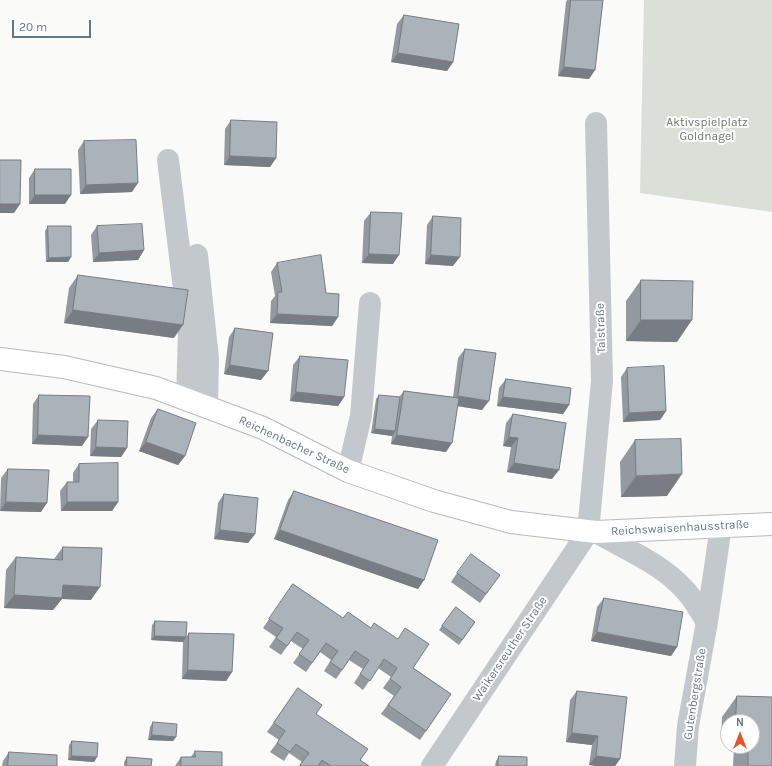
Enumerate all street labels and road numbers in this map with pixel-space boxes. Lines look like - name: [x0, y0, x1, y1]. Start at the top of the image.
- street label: Talstraße: [593, 303, 609, 353]
- street label: Reichenbacher Straße: [236, 413, 352, 477]
- street label: Reichswaisenhausstraße: [611, 517, 749, 539]
- street label: Waikersreuther Straße: [470, 594, 550, 704]
- street label: Gutenbergstraße: [681, 647, 709, 741]

